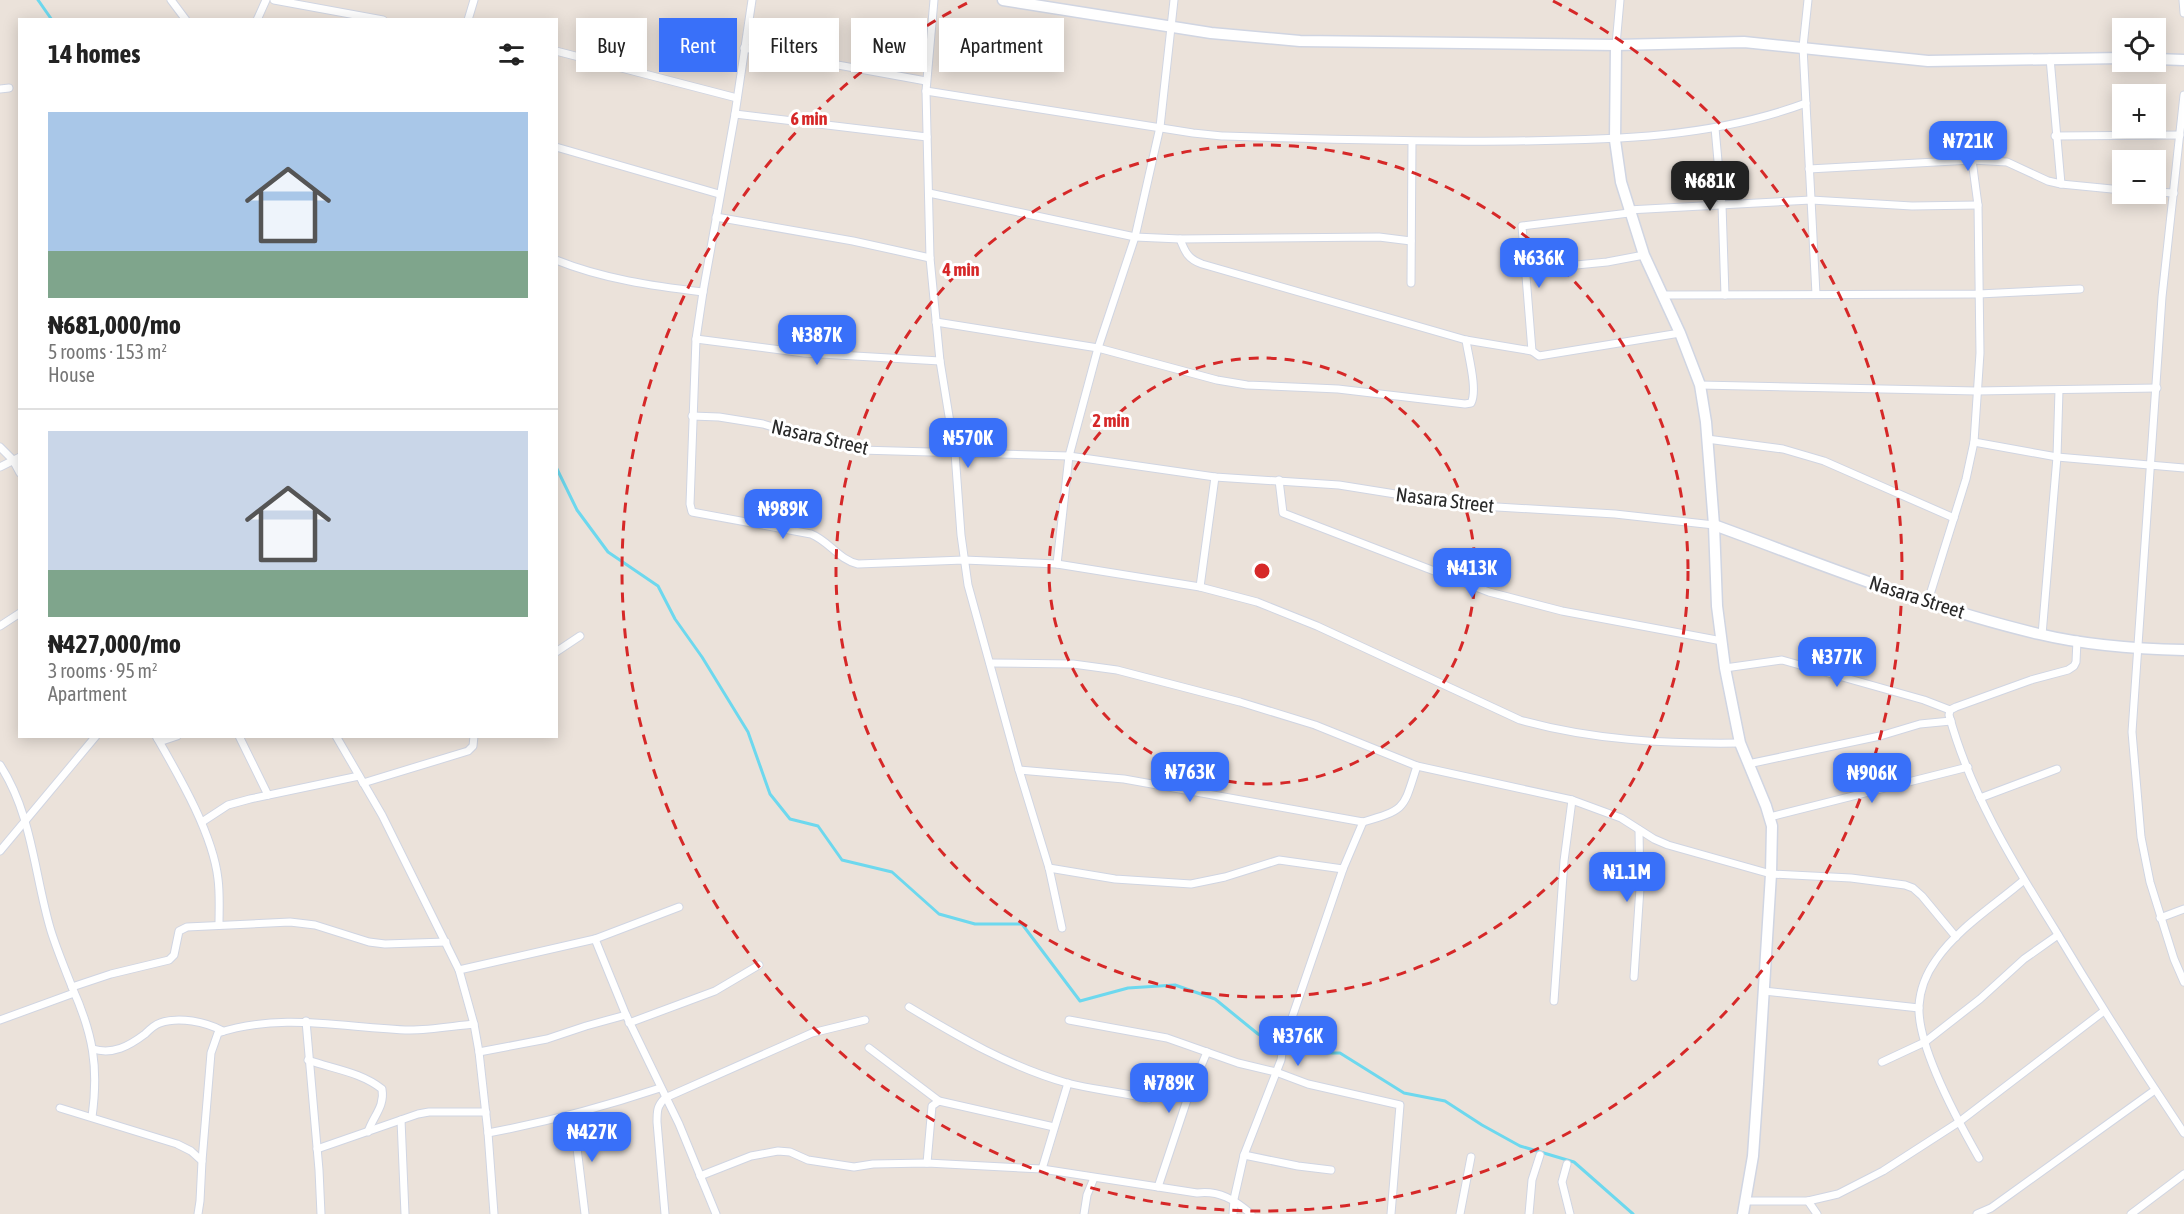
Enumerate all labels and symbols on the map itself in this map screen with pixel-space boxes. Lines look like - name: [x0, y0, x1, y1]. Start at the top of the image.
- text: 6 min: [791, 108, 828, 129]
- pin: ₦721K: [1926, 121, 2010, 172]
- pin: ₦681K: [1668, 161, 1752, 212]
- pin: ₦636K: [1497, 238, 1581, 289]
- text: 4 min: [942, 259, 980, 280]
- pin: ₦387K: [775, 315, 859, 366]
- text: 2 min: [1093, 410, 1130, 431]
- street label: Nasara Street: [769, 414, 871, 459]
- pin: ₦570K: [926, 418, 1010, 469]
- street label: Nasara Street: [1395, 482, 1496, 517]
- pin: ₦989K: [741, 489, 825, 540]
- pin: ₦413K: [1430, 548, 1514, 599]
- centre of rings: [1252, 561, 1272, 581]
- street label: Nasara Street: [1867, 570, 1968, 623]
- pin: ₦377K: [1795, 637, 1879, 688]
- pin: ₦763K: [1148, 752, 1232, 803]
- pin: ₦906K: [1830, 753, 1914, 804]
- pin: ₦1.1M: [1585, 852, 1669, 903]
- pin: ₦376K: [1256, 1016, 1340, 1067]
- pin: ₦789K: [1127, 1063, 1211, 1114]
- pin: ₦427K: [550, 1112, 634, 1163]

